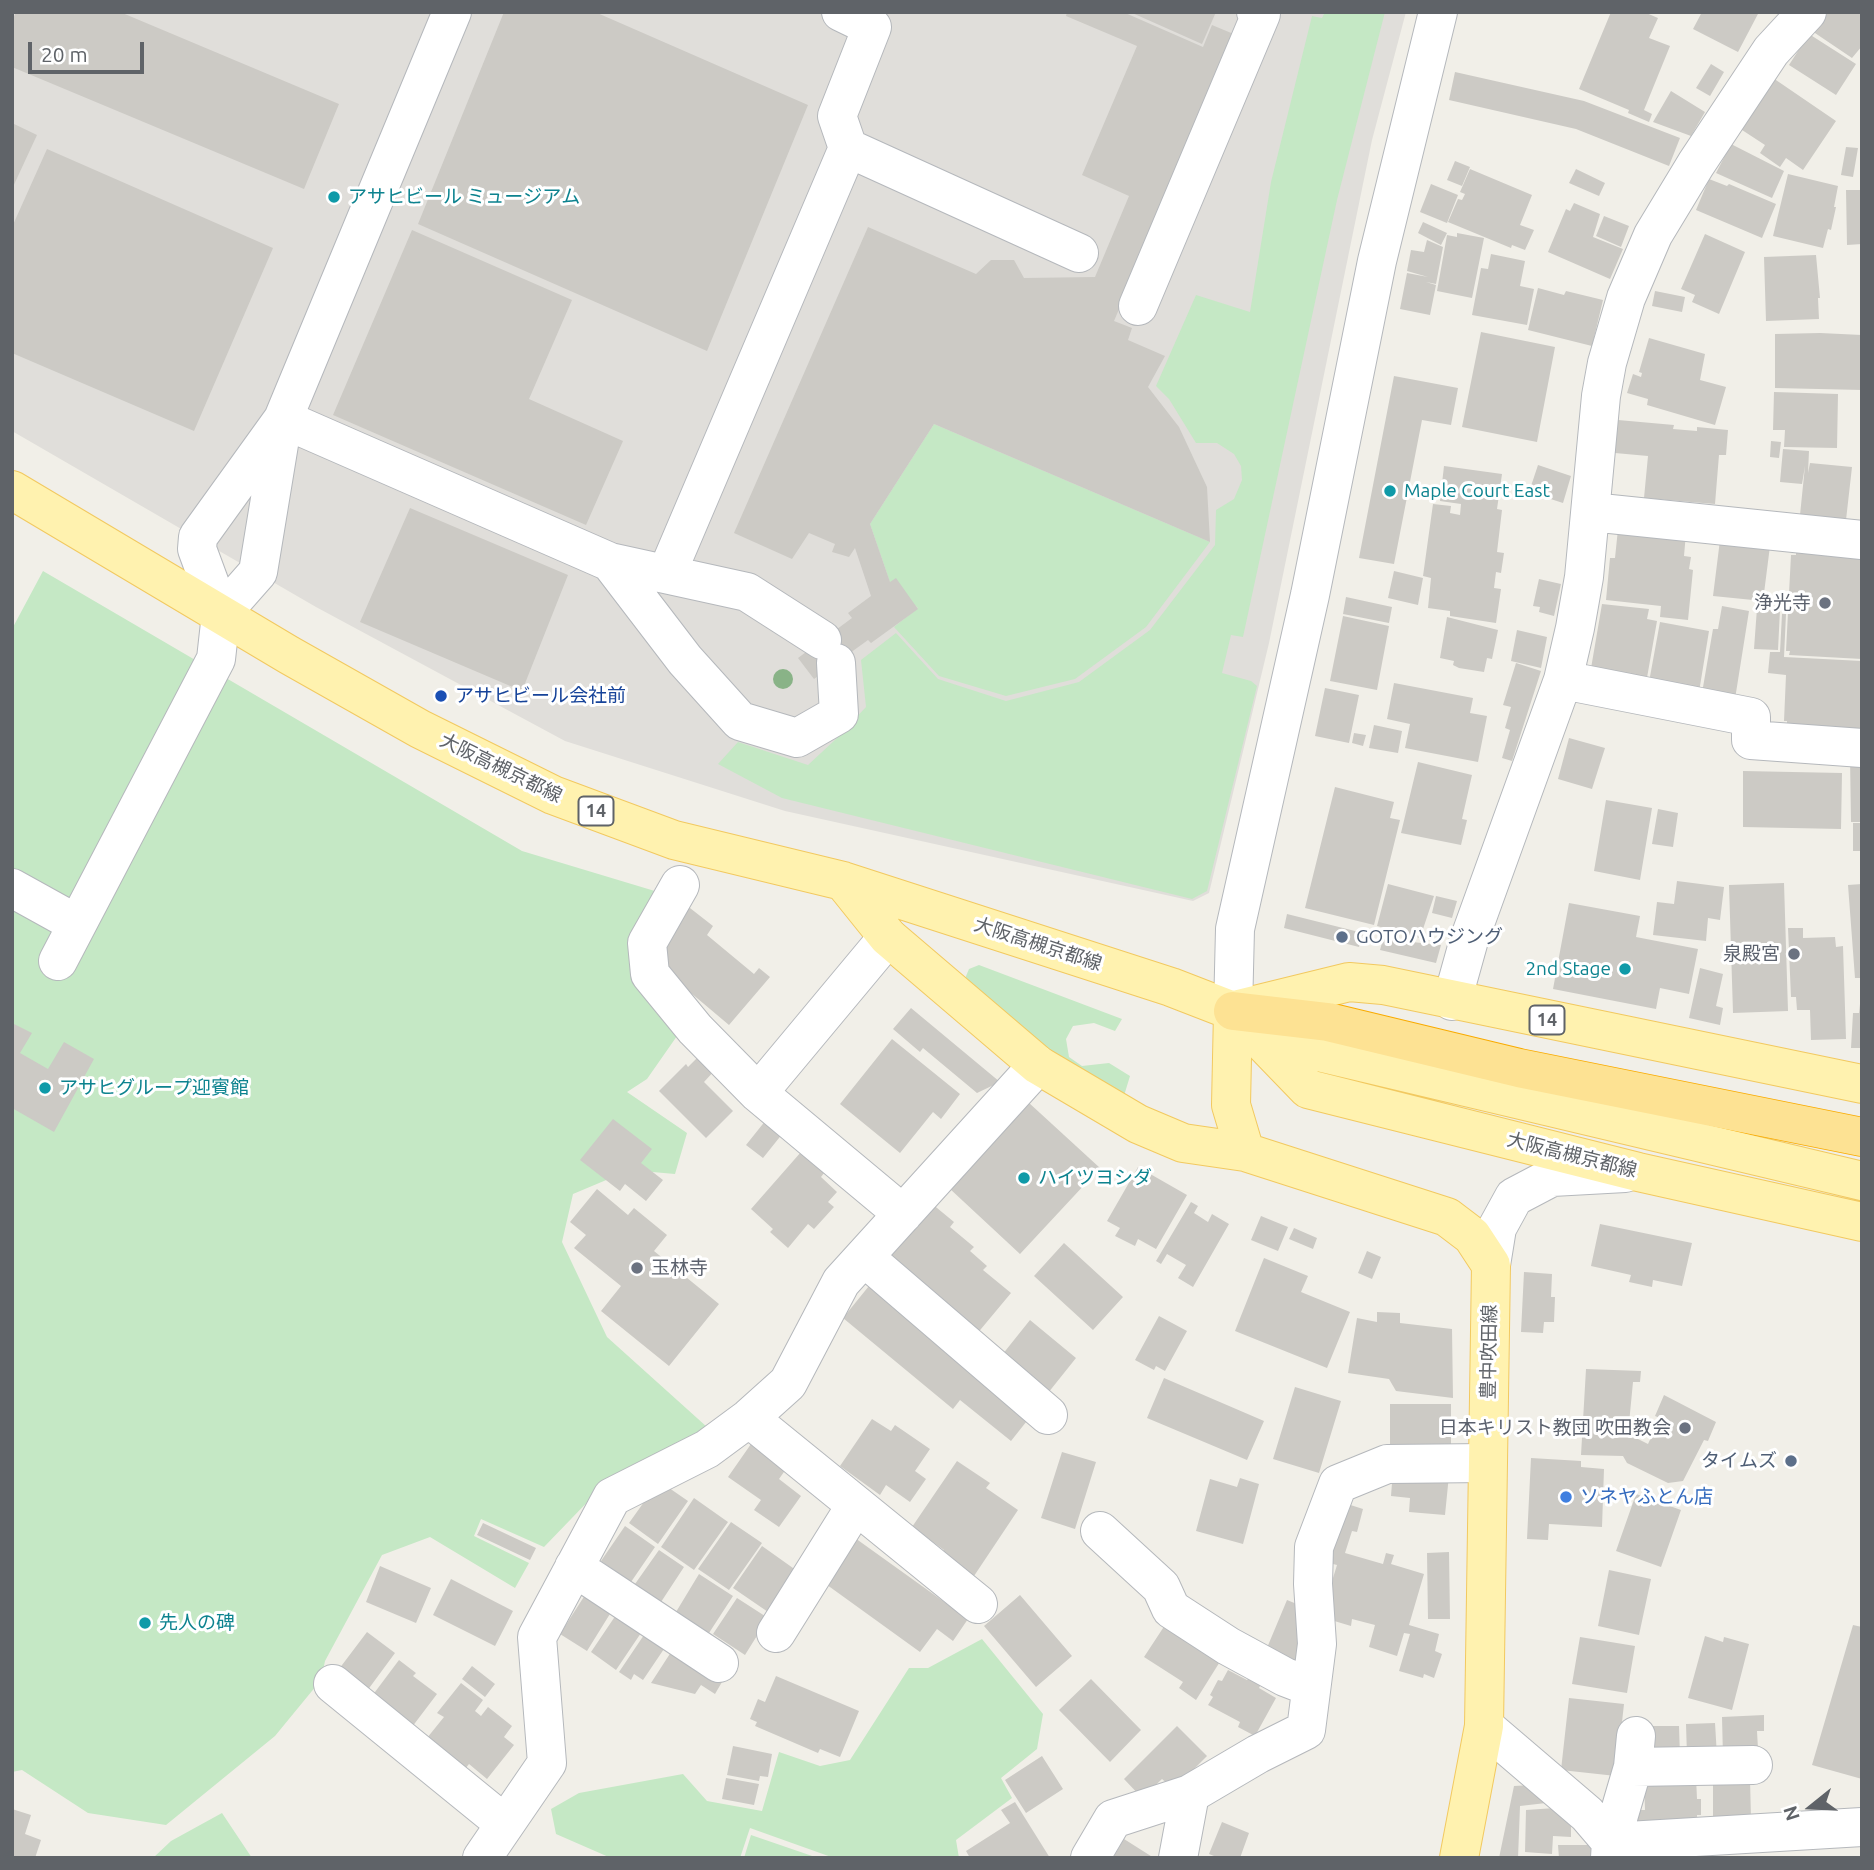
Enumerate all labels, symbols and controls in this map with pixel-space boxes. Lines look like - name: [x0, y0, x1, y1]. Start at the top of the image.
- scale bar: [32, 28, 147, 72]
- text: 20 m: [41, 42, 88, 66]
- place label: アサヒビール ミュージアム: [348, 186, 580, 208]
- marker: アサヒビール ミュージアム: [326, 189, 342, 205]
- place label: Maple Court East: [1404, 480, 1550, 502]
- marker: Maple Court East: [1382, 483, 1398, 499]
- place label: 浄光寺: [1754, 592, 1811, 614]
- marker: 浄光寺: [1817, 595, 1833, 611]
- place label: アサヒビール会社前: [455, 685, 626, 707]
- marker: アサヒビール会社前: [433, 688, 449, 704]
- street label: 大阪高槻京都線: [436, 729, 566, 807]
- road number: 14: [578, 796, 614, 826]
- street label: 大阪高槻京都線: [971, 913, 1105, 975]
- place label: GOTOハウジング: [1356, 926, 1503, 948]
- marker: GOTOハウジング: [1334, 929, 1350, 945]
- place label: 泉殿宮: [1723, 943, 1780, 965]
- marker: 泉殿宮: [1786, 946, 1802, 962]
- place label: 2nd Stage: [1525, 958, 1611, 980]
- marker: 2nd Stage: [1617, 961, 1633, 977]
- road number: 14: [1530, 1006, 1564, 1035]
- place label: アサヒグループ迎賓館: [59, 1077, 249, 1099]
- marker: アサヒグループ迎賓館: [37, 1080, 53, 1096]
- street label: 大阪高槻京都線: [1505, 1128, 1639, 1182]
- place label: ハイツヨシダ: [1038, 1167, 1152, 1189]
- marker: ハイツヨシダ: [1016, 1170, 1032, 1186]
- place label: 玉林寺: [651, 1257, 708, 1279]
- marker: 玉林寺: [629, 1260, 645, 1276]
- street label: 豊中吹田線: [1477, 1304, 1501, 1400]
- place label: 日本キリスト教団 吹田教会: [1439, 1417, 1671, 1439]
- marker: 日本キリスト教団 吹田教会: [1677, 1420, 1693, 1436]
- place label: タイムズ: [1701, 1450, 1777, 1472]
- marker: タイムズ: [1783, 1453, 1799, 1469]
- place label: ソネヤふとん店: [1580, 1486, 1713, 1508]
- marker: ソネヤふとん店: [1558, 1489, 1574, 1505]
- place label: 先人の碑: [159, 1612, 235, 1634]
- marker: 先人の碑: [137, 1615, 153, 1631]
- north arrow: [1776, 1772, 1846, 1842]
- text: N: [1778, 1803, 1804, 1824]

